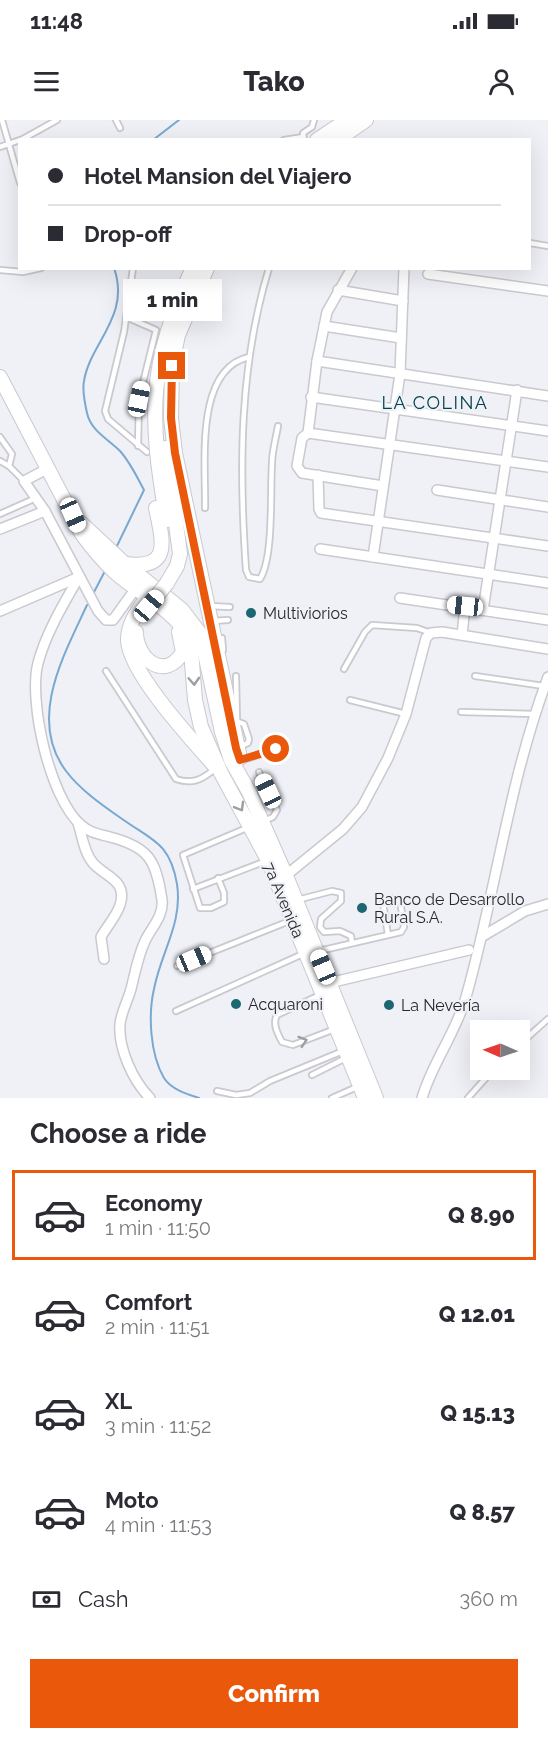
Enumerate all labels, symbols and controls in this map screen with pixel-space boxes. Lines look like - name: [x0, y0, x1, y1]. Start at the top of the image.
- text: 11:48: [30, 8, 83, 34]
- icon: menu: [30, 65, 63, 98]
- icon: person: [485, 65, 518, 98]
- text: Tako: [243, 66, 305, 97]
- text: Hotel Mansion del Viajero: [84, 163, 352, 189]
- text: Drop-off: [84, 221, 172, 247]
- callout: 1 min: [122, 279, 222, 321]
- text: 1 min: [147, 288, 198, 312]
- route end: [158, 352, 185, 379]
- car: [126, 380, 152, 418]
- district label: LA COLINA: [382, 392, 488, 413]
- car: [57, 495, 89, 535]
- car: [131, 586, 167, 626]
- car: [446, 595, 484, 617]
- place label: Multiviorios: [263, 604, 348, 623]
- marker: Multiviorios: [244, 606, 258, 620]
- one-way arrow: [188, 677, 201, 686]
- route start: [262, 735, 289, 762]
- car: [252, 771, 284, 811]
- one-way arrow: [233, 800, 244, 811]
- street label: 7a Avenida: [259, 860, 308, 941]
- place label: Banco de Desarrollo Rural S.A.: [374, 890, 524, 927]
- marker: Banco de Desarrollo Rural S.A.: [355, 901, 369, 915]
- car: [174, 944, 214, 974]
- car: [308, 947, 338, 987]
- place label: Acquaroni: [248, 995, 323, 1014]
- place label: La Nevería: [401, 996, 480, 1015]
- marker: Acquaroni: [229, 997, 243, 1011]
- marker: La Nevería: [382, 998, 396, 1012]
- north arrow: [470, 1020, 530, 1080]
- map controls: [470, 1020, 530, 1080]
- one-way arrow: [297, 1036, 308, 1049]
- text: Choose a ride: [30, 1118, 206, 1149]
- icon: car: [33, 1188, 87, 1242]
- text: Economy: [105, 1190, 203, 1216]
- text: Q 8.90: [448, 1202, 515, 1228]
- text: 1 min · 11:50: [105, 1216, 211, 1240]
- icon: car: [33, 1287, 87, 1341]
- text: Comfort: [105, 1289, 192, 1315]
- text: Q 12.01: [439, 1301, 515, 1327]
- text: 2 min · 11:51: [105, 1315, 209, 1339]
- icon: car: [33, 1386, 87, 1440]
- text: XL: [105, 1388, 132, 1414]
- text: Q 15.13: [440, 1400, 515, 1426]
- text: 3 min · 11:52: [105, 1414, 211, 1438]
- icon: car: [33, 1485, 87, 1539]
- text: Moto: [105, 1487, 159, 1513]
- text: Q 8.57: [450, 1499, 515, 1525]
- text: 4 min · 11:53: [105, 1513, 212, 1537]
- icon: cash: [30, 1583, 63, 1616]
- text: Cash: [78, 1586, 129, 1612]
- text: 360 m: [460, 1587, 518, 1611]
- button: Confirm: [30, 1659, 518, 1728]

